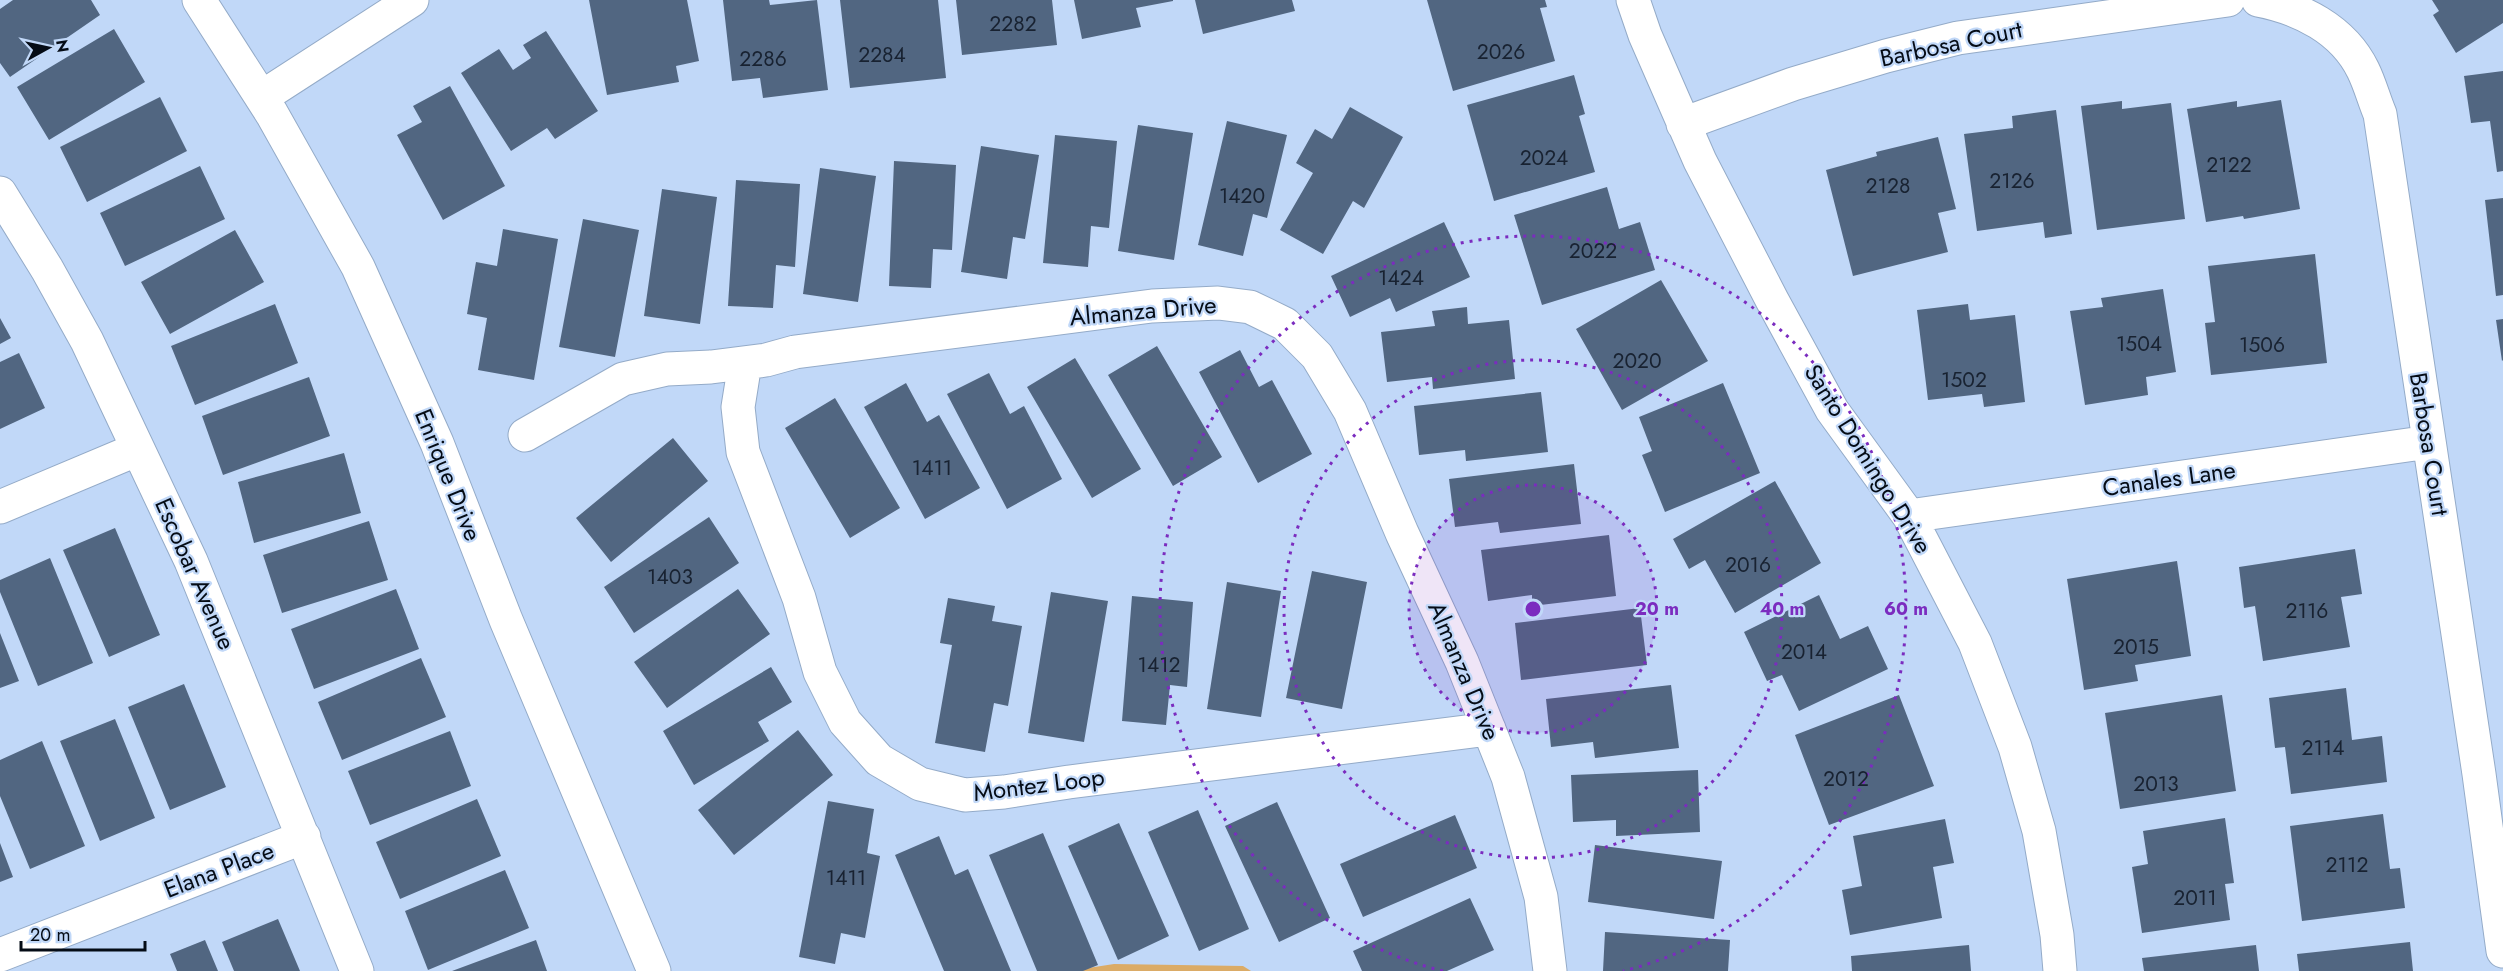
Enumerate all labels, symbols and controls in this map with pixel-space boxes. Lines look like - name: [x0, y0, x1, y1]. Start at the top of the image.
- house number: 2282: [989, 9, 1037, 39]
- street label: Barbosa Court: [1877, 11, 2025, 76]
- north arrow: [18, 18, 78, 78]
- house number: 2026: [1477, 37, 1525, 67]
- text: N: [50, 38, 75, 54]
- house number: 2284: [858, 40, 906, 70]
- house number: 2286: [739, 44, 787, 74]
- house number: 2024: [1520, 143, 1568, 173]
- house number: 2122: [2206, 150, 2252, 180]
- house number: 2126: [1989, 166, 2035, 196]
- house number: 2128: [1866, 171, 1910, 201]
- house number: 1420: [1219, 181, 1265, 211]
- house number: 2022: [1569, 236, 1617, 266]
- house number: 1424: [1378, 263, 1424, 293]
- street label: Almanza Drive: [1068, 287, 1218, 334]
- house number: 1504: [2116, 329, 2162, 359]
- house number: 1506: [2239, 330, 2285, 360]
- house number: 2020: [1612, 346, 1662, 376]
- street label: Santo Domingo Drive: [1796, 357, 1941, 560]
- house number: 1502: [1941, 365, 1987, 395]
- street label: Barbosa Court: [2401, 370, 2458, 518]
- street label: Enrique Drive: [406, 404, 491, 546]
- street label: Canales Lane: [2100, 452, 2238, 505]
- house number: 1411: [912, 453, 952, 483]
- street label: Escobar Avenue: [146, 492, 245, 655]
- house number: 2016: [1725, 550, 1771, 580]
- house number: 1403: [647, 562, 693, 592]
- street label: Almanza Drive: [1420, 596, 1509, 745]
- text: 20 m: [1635, 596, 1679, 622]
- text: 40 m: [1760, 596, 1804, 622]
- text: 60 m: [1884, 596, 1928, 622]
- house number: 2116: [2286, 596, 2328, 626]
- centre of rings: [1523, 599, 1543, 619]
- house number: 2015: [2113, 632, 2159, 662]
- house number: 2014: [1781, 637, 1827, 667]
- house number: 1412: [1137, 650, 1181, 680]
- house number: 2114: [2301, 733, 2345, 763]
- street label: Montez Loop: [971, 759, 1107, 810]
- house number: 2012: [1823, 764, 1869, 794]
- house number: 2013: [2133, 769, 2179, 799]
- street label: Elana Place: [159, 832, 279, 907]
- house number: 2112: [2326, 850, 2368, 880]
- house number: 1411: [826, 863, 866, 893]
- house number: 2011: [2173, 883, 2217, 913]
- scale bar: [21, 914, 146, 952]
- text: 20 m: [30, 922, 70, 948]

